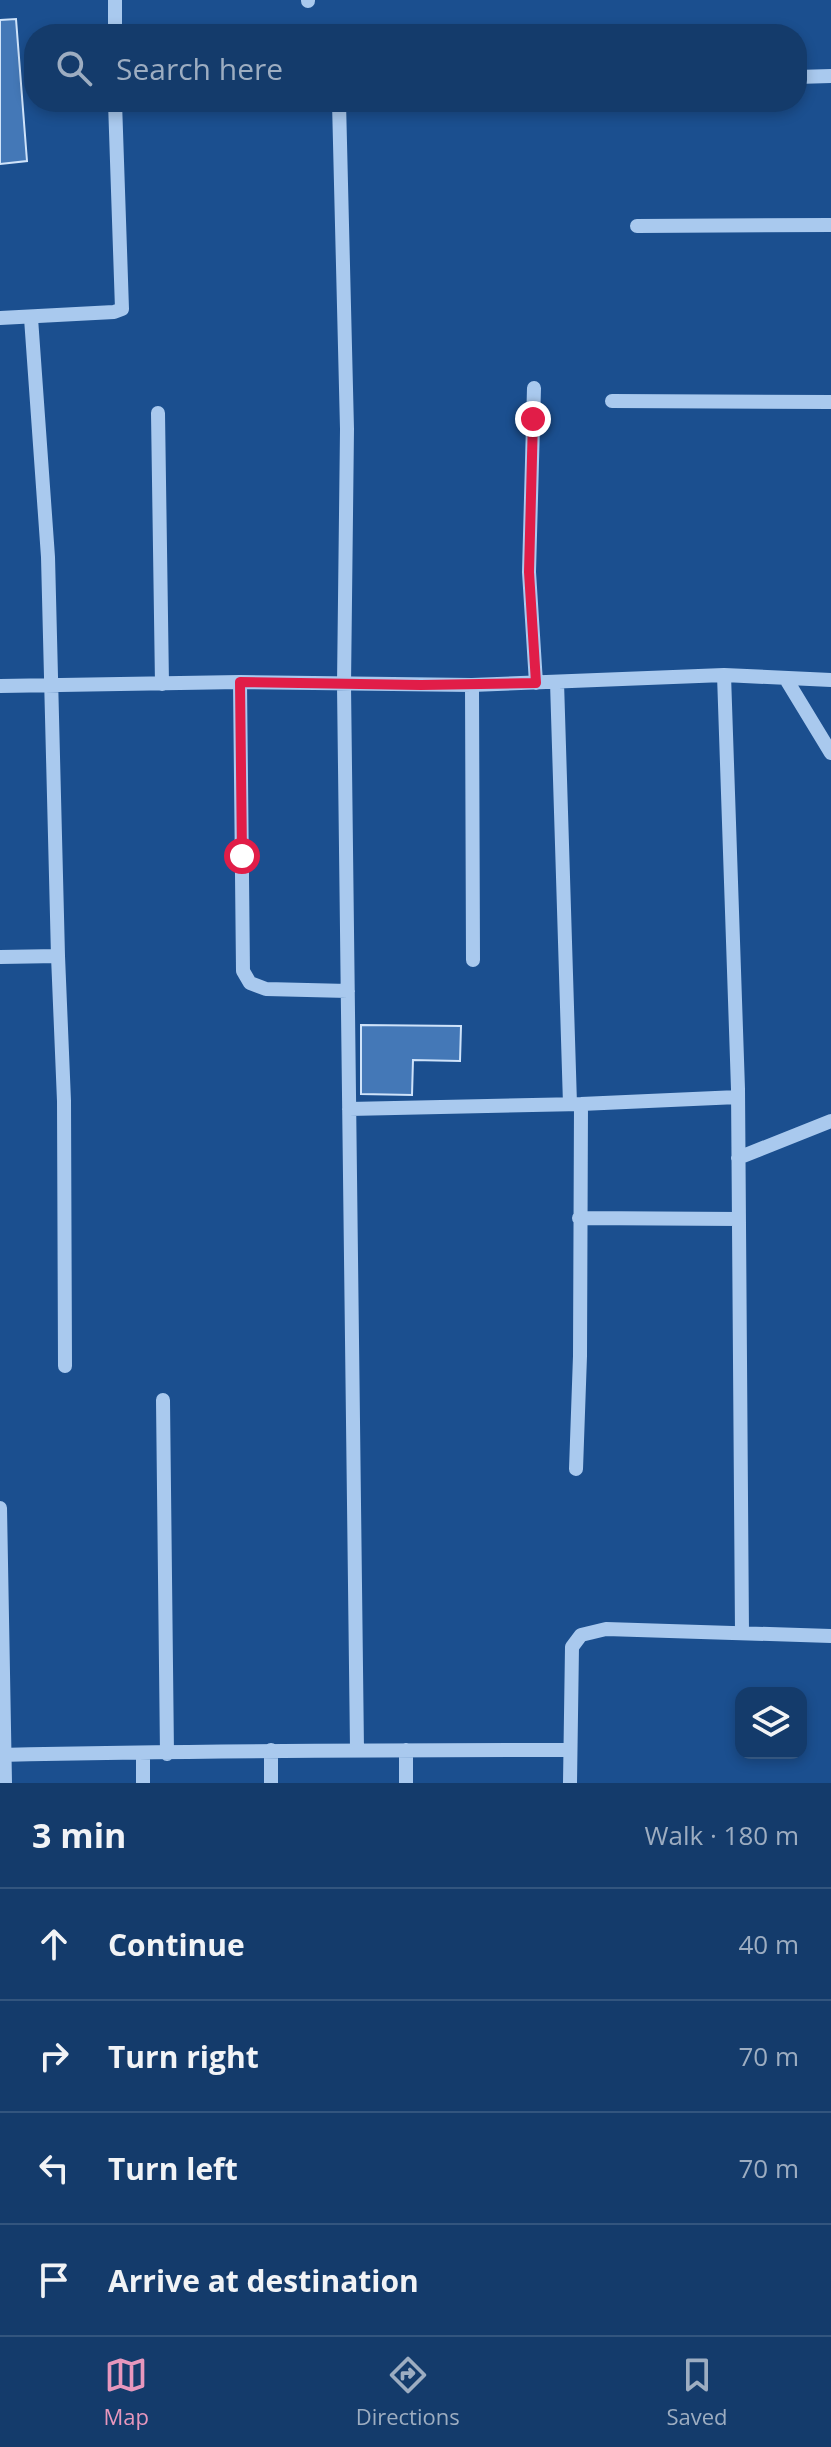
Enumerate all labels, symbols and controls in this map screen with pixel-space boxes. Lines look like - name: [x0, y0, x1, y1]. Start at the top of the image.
- search box: [24, 24, 807, 112]
- icon: search: [52, 46, 96, 90]
- text: Search here: [116, 48, 283, 89]
- route end: [515, 401, 551, 437]
- route start: [224, 838, 260, 874]
- map controls: [735, 1687, 807, 1759]
- button: layers: [735, 1687, 807, 1759]
- text: 3 min: [32, 1812, 126, 1858]
- text: Walk · 180 m: [645, 1817, 799, 1853]
- icon: ahead: [32, 1922, 76, 1966]
- text: Continue: [108, 1924, 245, 1965]
- text: 40 m: [738, 1926, 799, 1962]
- icon: right: [32, 2034, 76, 2078]
- text: Turn right: [108, 2036, 259, 2077]
- text: 70 m: [738, 2038, 799, 2074]
- icon: left: [32, 2146, 76, 2190]
- text: Turn left: [108, 2148, 238, 2189]
- text: 70 m: [738, 2150, 799, 2186]
- icon: arrive: [32, 2258, 76, 2302]
- text: Arrive at destination: [108, 2260, 419, 2301]
- tab: Map: [103, 2353, 149, 2431]
- tab: Directions: [356, 2353, 460, 2431]
- tab: Saved: [666, 2353, 728, 2431]

